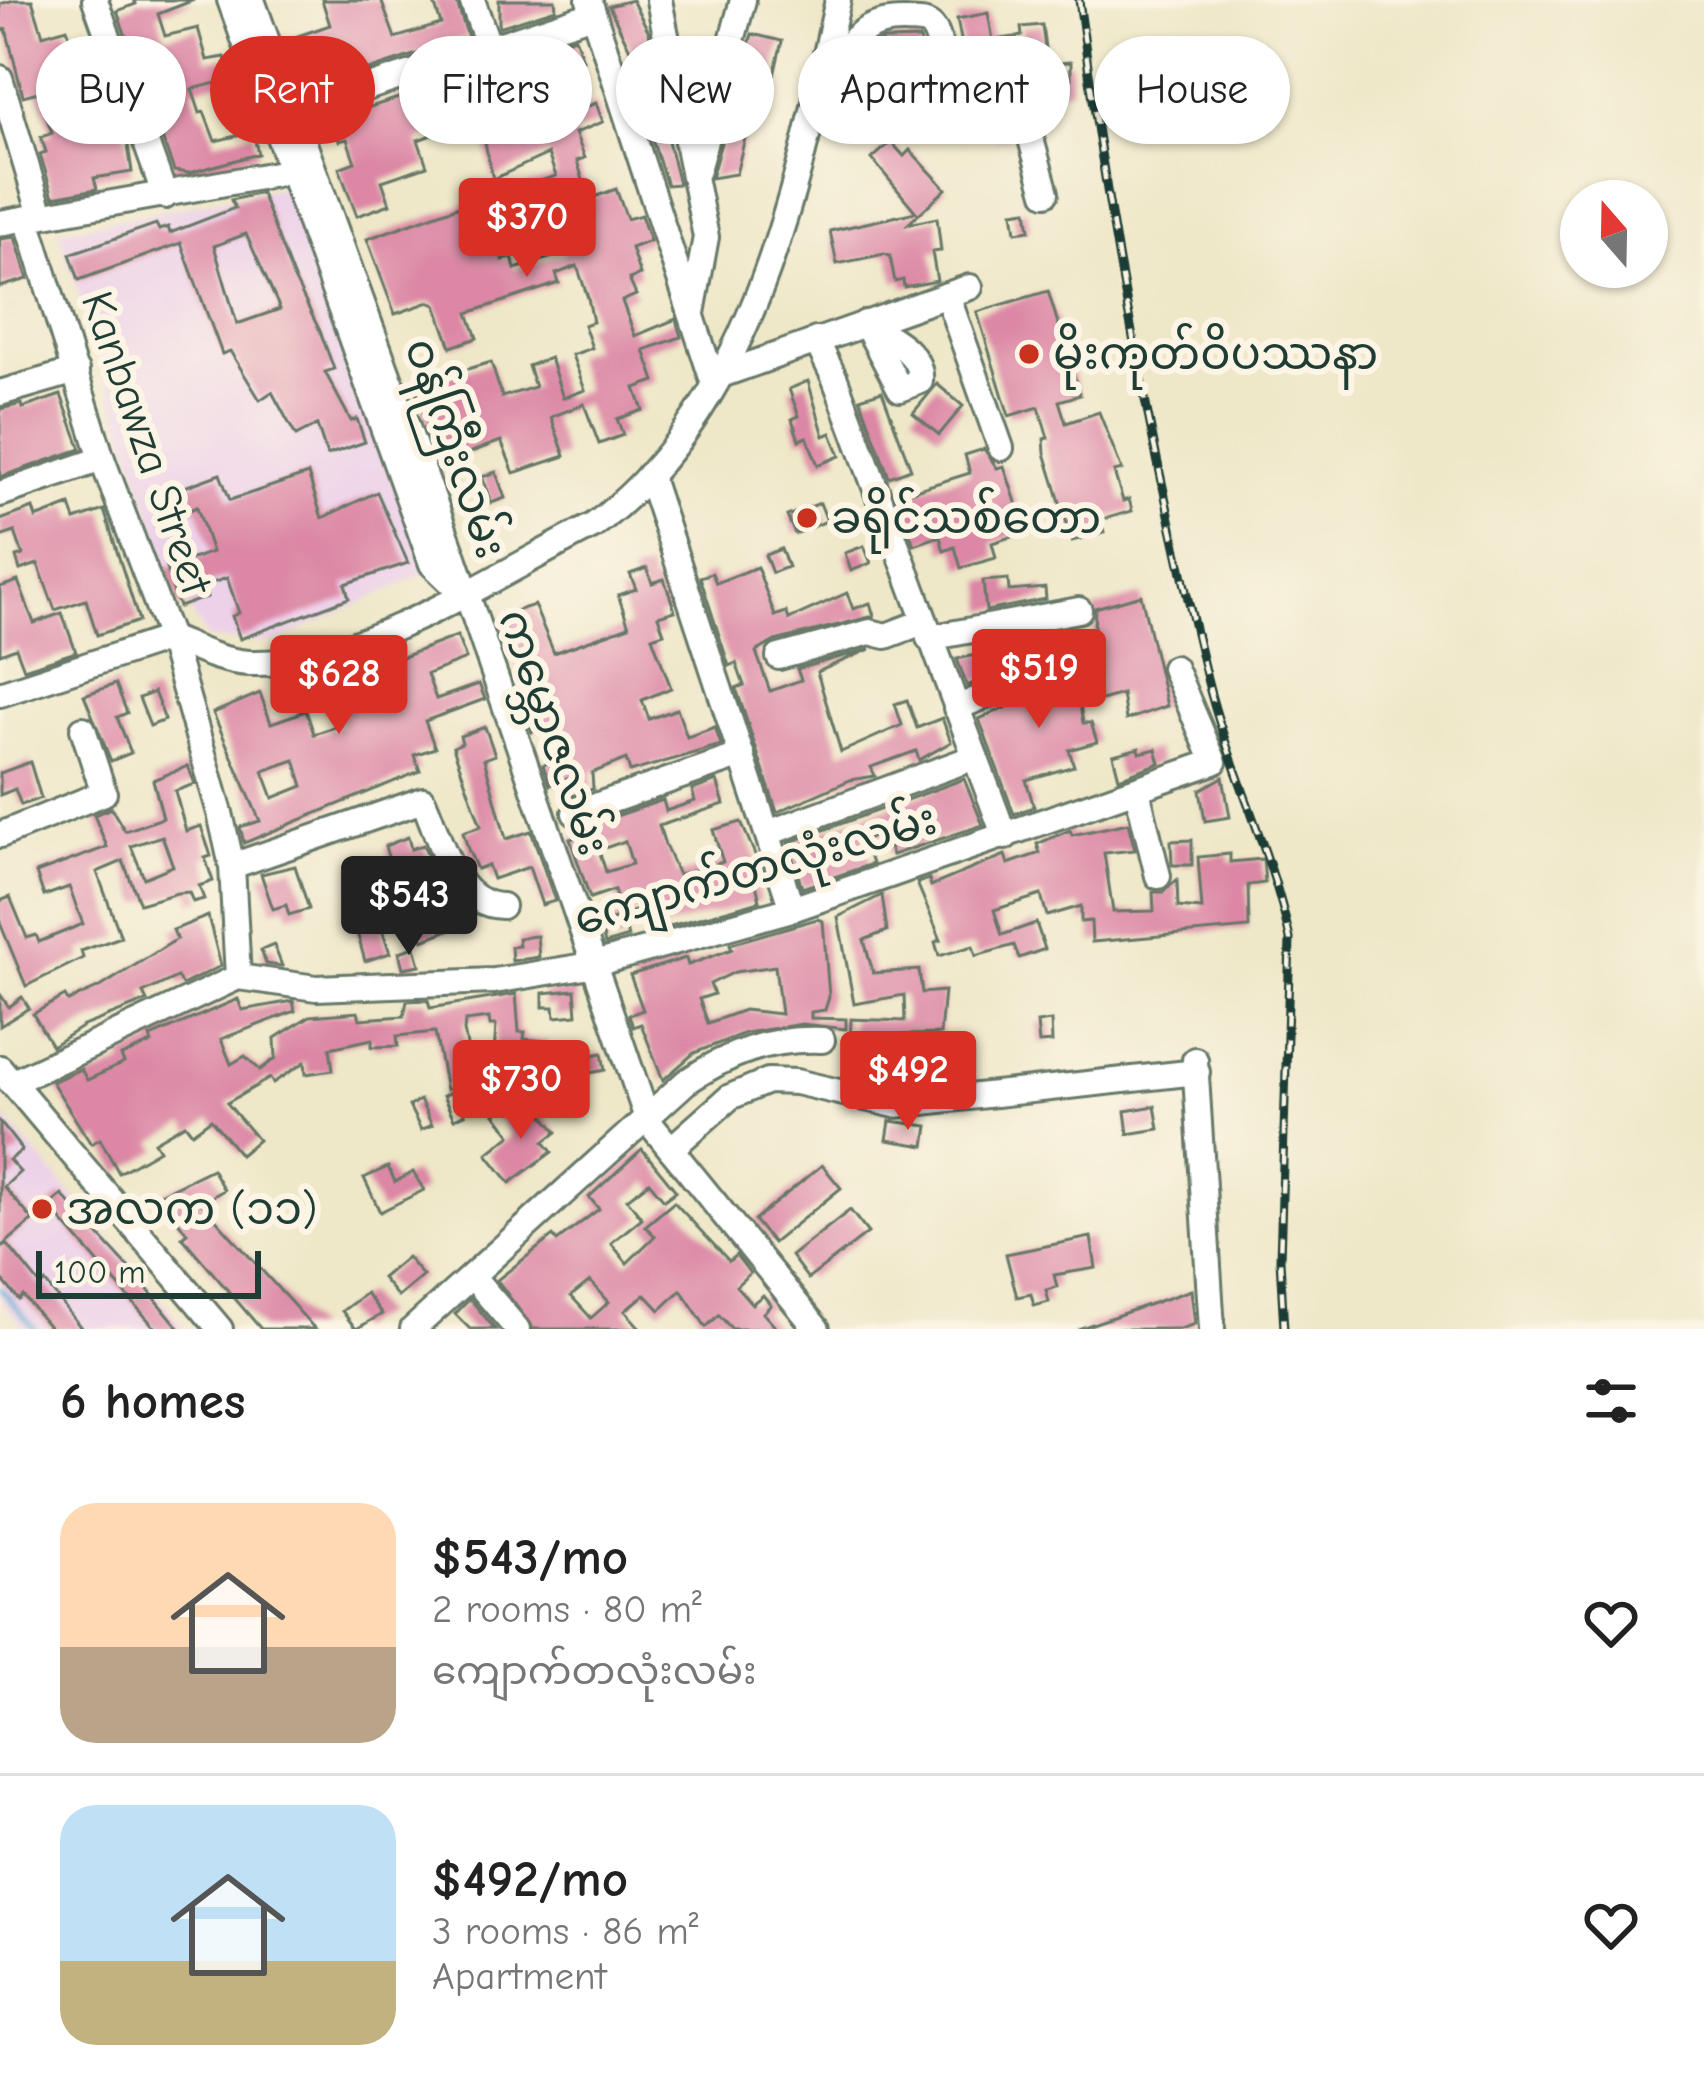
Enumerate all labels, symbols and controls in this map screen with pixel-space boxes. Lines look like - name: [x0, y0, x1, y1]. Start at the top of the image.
- chip: Buy: [36, 36, 186, 144]
- chip: Rent: [210, 36, 375, 144]
- chip: Filters: [399, 36, 592, 144]
- chip: New: [616, 36, 774, 144]
- chip: Apartment: [798, 36, 1070, 144]
- chip: House: [1094, 36, 1290, 144]
- pin: $370: [456, 178, 598, 280]
- north arrow: [1560, 180, 1668, 288]
- map controls: [1560, 180, 1668, 288]
- text: $370: [486, 194, 568, 239]
- street label: Kanbawza Street: [71, 285, 224, 602]
- place label: မိုးကုတ်ဝိပဿနာ: [1053, 322, 1378, 390]
- street label: ဝန်ကြီးလမ်း: [385, 329, 524, 568]
- marker: မိုးကုတ်ဝိပဿနာ: [1016, 341, 1042, 367]
- place label: ခရိုင်သစ်တော: [831, 486, 1101, 554]
- marker: ခရိုင်သစ်တော: [794, 505, 820, 531]
- street label: ကမ္ဘောဇလမ်း: [478, 600, 626, 865]
- pin: $519: [968, 629, 1110, 731]
- pin: $628: [268, 635, 410, 737]
- text: $519: [999, 645, 1079, 690]
- text: $628: [297, 651, 381, 696]
- street label: ကျောက်တလုံးလမ်း: [566, 787, 945, 955]
- pin: $543: [338, 856, 480, 958]
- text: $543: [368, 872, 450, 917]
- pin: $492: [837, 1031, 979, 1133]
- pin: $730: [450, 1040, 592, 1142]
- text: $492: [867, 1047, 949, 1092]
- text: $730: [480, 1056, 562, 1101]
- place label: အလက (၁၁): [66, 1183, 318, 1235]
- marker: အလက (၁၁): [29, 1196, 55, 1222]
- scale bar: [36, 1245, 261, 1298]
- text: 100 m: [54, 1253, 146, 1291]
- icon: filters: [1578, 1368, 1644, 1434]
- text: 6 homes: [60, 1372, 245, 1431]
- text: $543/mo: [432, 1528, 628, 1587]
- icon: home: [156, 1551, 300, 1695]
- text: 2 rooms · 80 m²: [432, 1587, 702, 1632]
- icon: heart: [1578, 1590, 1644, 1656]
- text: ကျောက်တလုံးလမ်း: [432, 1649, 757, 1694]
- text: $492/mo: [432, 1850, 628, 1909]
- icon: home: [156, 1853, 300, 1997]
- icon: heart: [1578, 1892, 1644, 1958]
- text: 3 rooms · 86 m²: [432, 1909, 698, 1954]
- text: Apartment: [432, 1954, 607, 1999]

